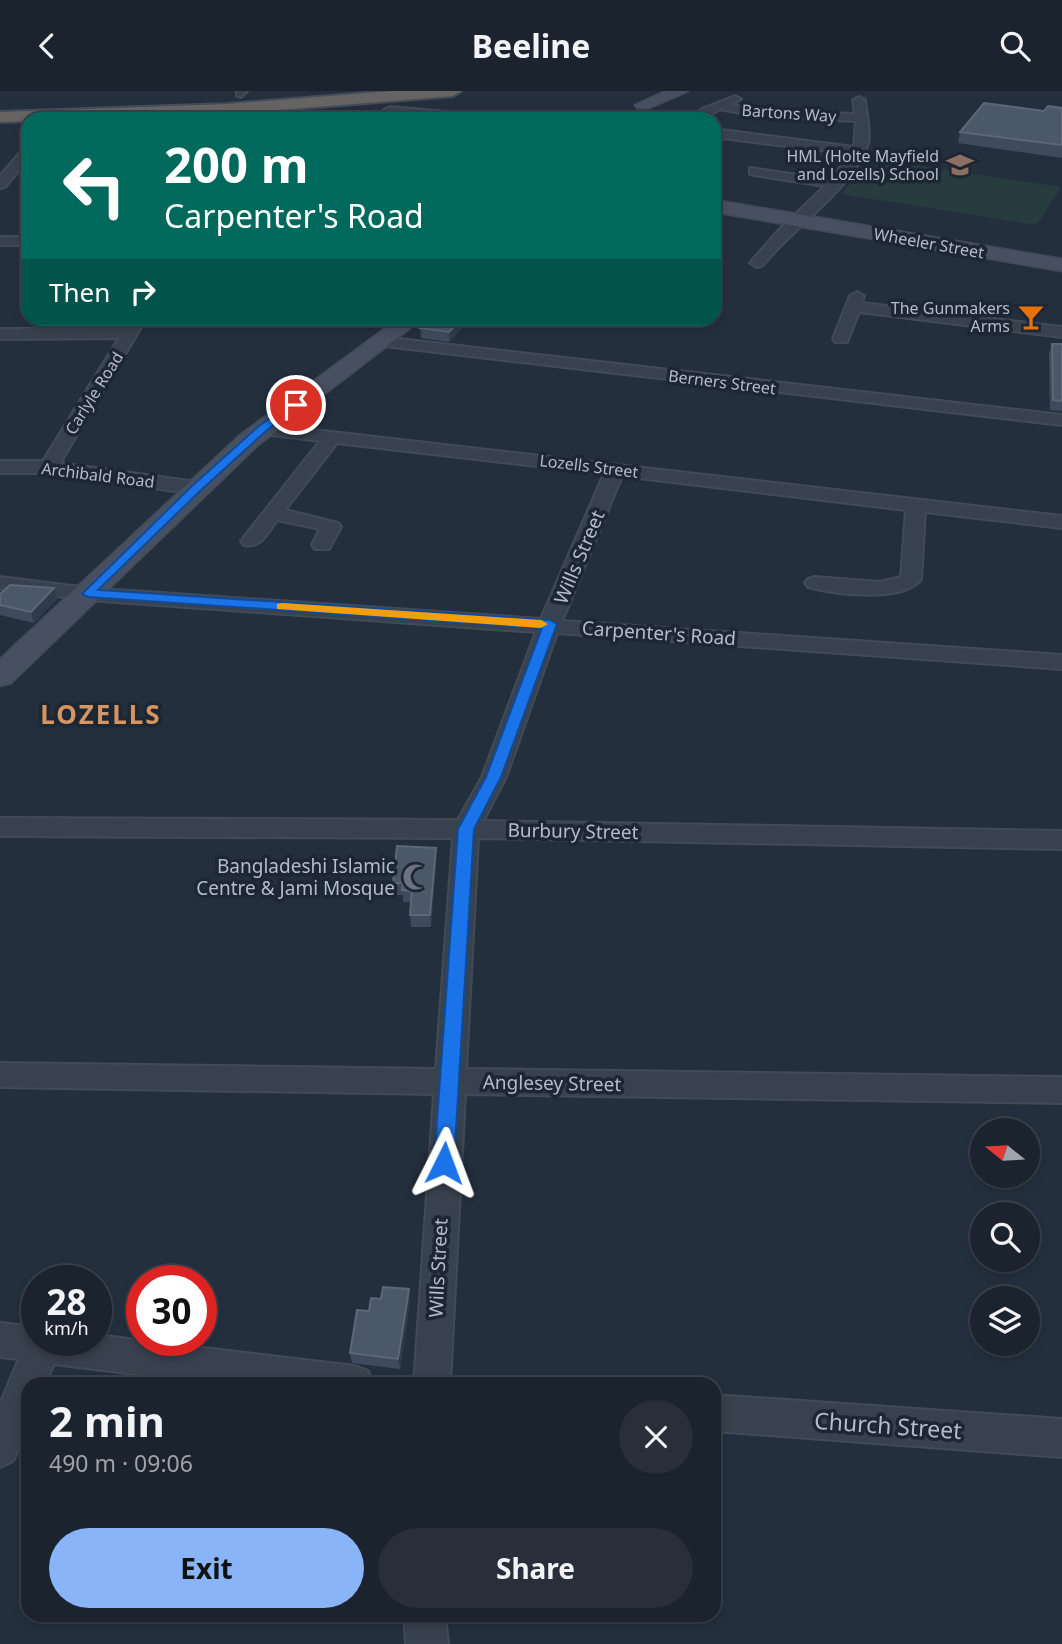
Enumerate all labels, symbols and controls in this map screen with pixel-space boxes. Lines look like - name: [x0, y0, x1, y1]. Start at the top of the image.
- text: Beeline: [472, 24, 590, 67]
- icon: back: [28, 27, 66, 65]
- icon: search: [996, 27, 1034, 65]
- street label: Bartons Way: [741, 99, 838, 127]
- text: 200 m: [164, 131, 309, 197]
- icon: left: [49, 140, 140, 231]
- place label: HML (Holte Mayfield and Lozells) School: [786, 145, 939, 185]
- school or university icon: HML (Holte Mayfield and Lozells) School: [945, 150, 975, 180]
- text: Carpenter's Road: [164, 194, 424, 237]
- street label: Wheeler Street: [872, 222, 986, 264]
- icon: right: [124, 273, 162, 311]
- text: Then: [49, 274, 110, 310]
- place label: The Gunmakers Arms: [891, 297, 1010, 337]
- bar icon: The Gunmakers Arms: [1016, 302, 1046, 332]
- street label: Carlyle Road: [60, 347, 128, 439]
- street label: Berners Street: [667, 364, 777, 400]
- pin: [266, 375, 326, 435]
- icon: arrive: [277, 386, 315, 424]
- street label: Lozells Street: [538, 449, 640, 483]
- street label: Archibald Road: [40, 457, 156, 493]
- street label: Wills Street: [548, 506, 610, 608]
- street label: Carpenter's Road: [581, 615, 737, 651]
- district label: LOZELLS: [40, 696, 162, 732]
- street label: Burbury Street: [507, 817, 639, 845]
- place label: Bangladeshi Islamic Centre & Jami Mosque: [196, 853, 395, 901]
- mosque icon: Bangladeshi Islamic Centre & Jami Mosque: [401, 862, 431, 892]
- street label: Anglesey Street: [483, 1069, 622, 1097]
- north arrow: [970, 1118, 1040, 1188]
- map controls: [970, 1118, 1040, 1356]
- position arrow: [407, 1126, 481, 1200]
- button: search: [970, 1202, 1040, 1272]
- street label: Wills Street: [422, 1218, 454, 1318]
- speed limit sign: 30: [126, 1265, 217, 1356]
- text: 28: [46, 1278, 87, 1325]
- button: layers: [970, 1286, 1040, 1356]
- text: km/h: [44, 1316, 89, 1340]
- text: 2 min: [49, 1392, 165, 1449]
- button: close: [619, 1400, 693, 1474]
- street label: Church Street: [813, 1404, 963, 1446]
- text: 490 m · 09:06: [49, 1447, 193, 1479]
- button: Exit: [49, 1528, 364, 1608]
- button: Share: [378, 1528, 693, 1608]

